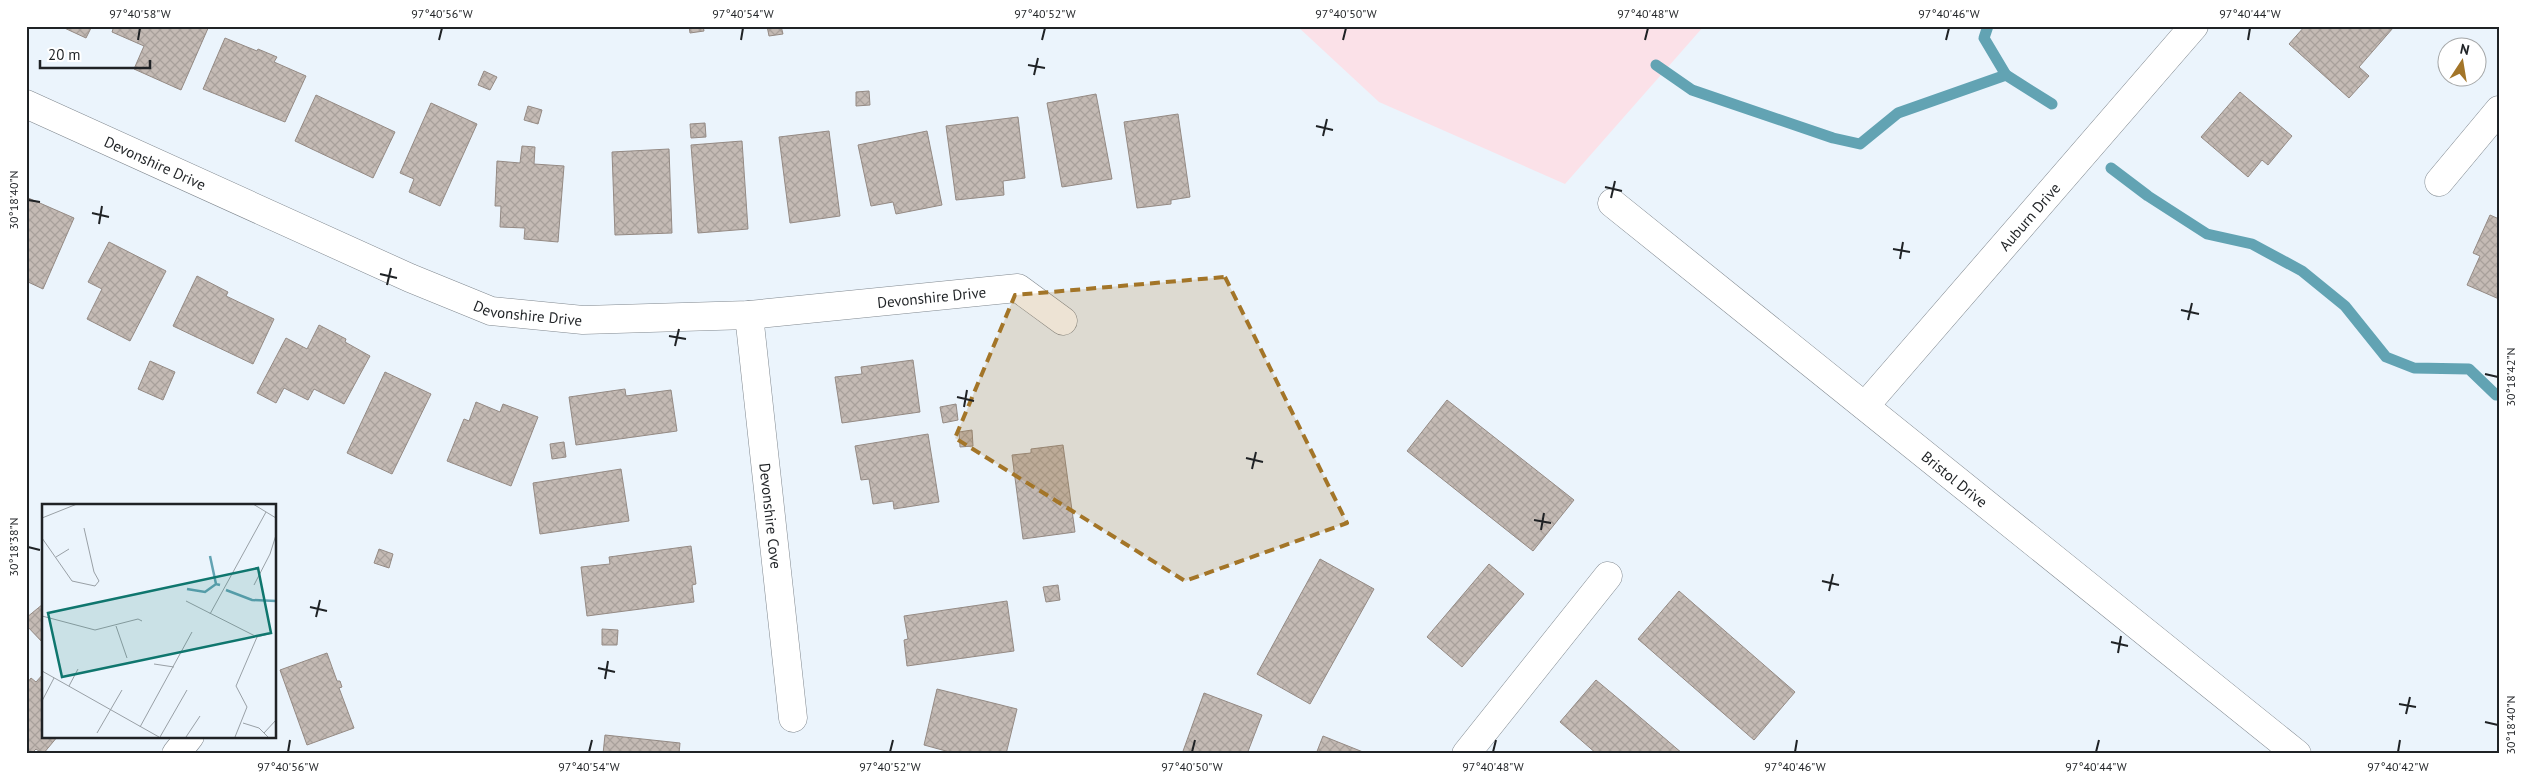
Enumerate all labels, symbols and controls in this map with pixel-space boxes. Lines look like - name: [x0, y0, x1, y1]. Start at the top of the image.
- text: 97°40'58"W: [109, 6, 171, 21]
- text: 97°40'56"W: [411, 6, 473, 21]
- text: 97°40'54"W: [712, 6, 774, 21]
- text: 97°40'52"W: [1014, 6, 1076, 21]
- text: 97°40'50"W: [1315, 6, 1377, 21]
- text: 97°40'48"W: [1617, 6, 1679, 21]
- text: 97°40'46"W: [1918, 6, 1980, 21]
- text: 97°40'44"W: [2219, 6, 2281, 21]
- scale bar: [40, 38, 150, 70]
- north arrow: [2438, 38, 2488, 88]
- text: N: [2458, 40, 2471, 59]
- text: 20 m: [48, 45, 81, 64]
- street label: Devonshire Drive: [102, 131, 209, 194]
- text: 30°18'40"N: [6, 170, 21, 230]
- street label: Auburn Drive: [1995, 178, 2064, 254]
- street label: Devonshire Drive: [876, 282, 987, 312]
- street label: Devonshire Drive: [471, 295, 583, 329]
- text: 30°18'42"N: [2503, 347, 2518, 407]
- street label: Bristol Drive: [1918, 447, 1992, 511]
- street label: Devonshire Cove: [756, 462, 786, 570]
- inset map: [42, 504, 276, 738]
- text: 30°18'38"N: [6, 517, 21, 577]
- text: 30°18'40"N: [2503, 695, 2518, 755]
- text: 97°40'56"W: [257, 759, 319, 774]
- text: 97°40'54"W: [558, 759, 620, 774]
- text: 97°40'52"W: [859, 759, 921, 774]
- text: 97°40'50"W: [1161, 759, 1223, 774]
- text: 97°40'48"W: [1462, 759, 1524, 774]
- text: 97°40'46"W: [1764, 759, 1826, 774]
- text: 97°40'44"W: [2065, 759, 2127, 774]
- text: 97°40'42"W: [2367, 759, 2429, 774]

